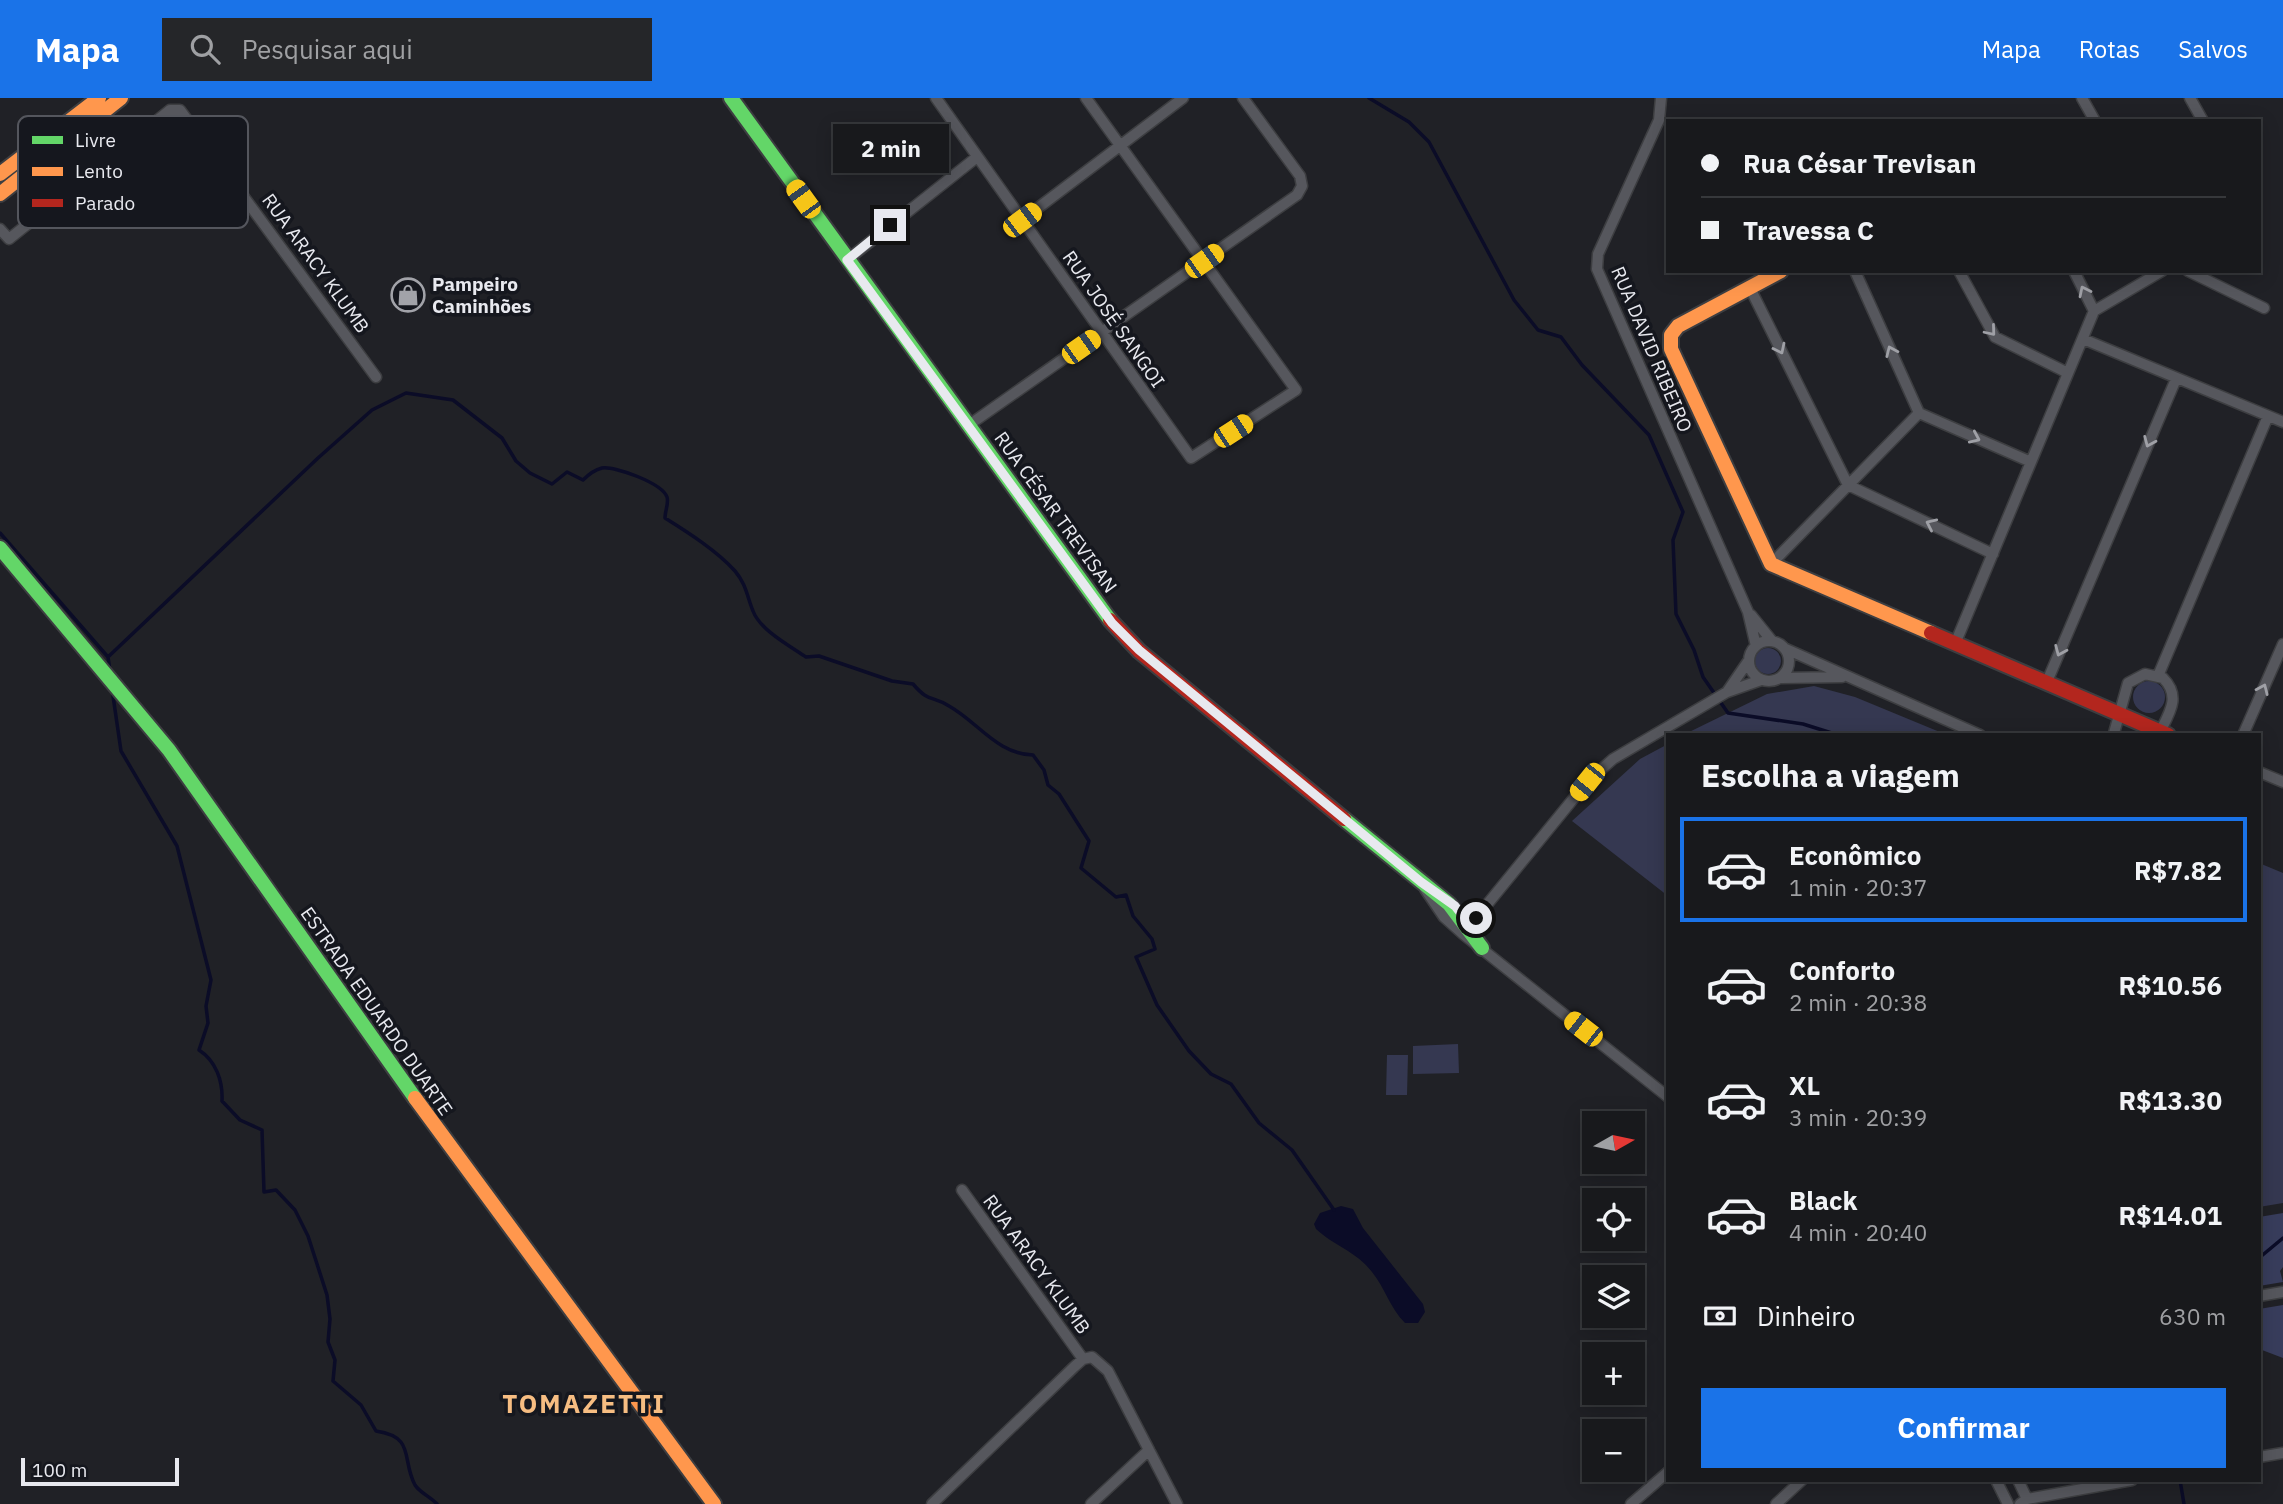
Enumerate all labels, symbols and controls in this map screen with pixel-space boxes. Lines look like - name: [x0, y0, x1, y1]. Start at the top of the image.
- search box: [162, 18, 652, 81]
- text: Mapa: [35, 28, 120, 71]
- icon: search: [186, 30, 224, 68]
- text: Pesquisar aqui: [242, 32, 413, 66]
- text: Mapa: [1982, 33, 2041, 65]
- text: Rotas: [2079, 33, 2140, 65]
- text: Salvos: [2178, 33, 2248, 65]
- legend: [18, 116, 248, 228]
- callout: 2 min: [832, 123, 948, 172]
- text: Livre: [75, 128, 116, 152]
- text: 2 min: [861, 133, 921, 163]
- text: Rua César Trevisan: [1743, 146, 1977, 180]
- text: Lento: [75, 159, 123, 183]
- car: [783, 176, 824, 222]
- street label: RUA ARACY KLUMB: [257, 189, 375, 337]
- text: Parado: [75, 191, 135, 215]
- car: [999, 199, 1046, 241]
- route end: [874, 209, 906, 241]
- text: Travessa C: [1743, 213, 1874, 247]
- car: [1181, 240, 1228, 282]
- street label: RUA JOSÉ SANGOI: [1058, 246, 1170, 392]
- street label: RUA DAVID RIBEIRO: [1606, 262, 1698, 436]
- place label: Pampeiro Caminhões: [432, 272, 531, 318]
- shop icon: Pampeiro Caminhões: [389, 276, 427, 314]
- one-way arrow: [2079, 286, 2093, 298]
- one-way arrow: [1983, 323, 1996, 336]
- car: [1058, 326, 1105, 368]
- one-way arrow: [1772, 342, 1786, 354]
- one-way arrow: [1885, 346, 1899, 358]
- car: [1210, 411, 1257, 451]
- street label: RUA CÉSAR TREVISAN: [989, 427, 1123, 597]
- one-way arrow: [1968, 430, 1980, 444]
- one-way arrow: [2143, 435, 2157, 447]
- one-way arrow: [1926, 519, 1938, 533]
- one-way arrow: [2054, 644, 2068, 657]
- one-way arrow: [2255, 684, 2269, 696]
- text: Escolha a viagem: [1701, 754, 1960, 796]
- car: [1566, 759, 1609, 805]
- icon: car: [1705, 838, 1768, 901]
- text: Econômico: [1789, 838, 1921, 872]
- text: R$7.82: [2134, 853, 2222, 887]
- text: 1 min · 20:37: [1789, 872, 1927, 902]
- street label: ESTRADA EDUARDO DUARTE: [296, 902, 458, 1120]
- route start: [1460, 902, 1492, 934]
- icon: car: [1705, 953, 1768, 1016]
- text: Conforto: [1789, 953, 1895, 987]
- text: R$10.56: [2118, 968, 2222, 1002]
- text: 2 min · 20:38: [1789, 987, 1927, 1017]
- car: [1560, 1008, 1607, 1050]
- icon: car: [1705, 1068, 1768, 1131]
- text: XL: [1789, 1068, 1820, 1102]
- text: R$13.30: [2118, 1083, 2222, 1117]
- text: 3 min · 20:39: [1789, 1102, 1927, 1132]
- north arrow: [1582, 1111, 1645, 1174]
- map controls: [1582, 1111, 1645, 1482]
- icon: car: [1705, 1183, 1768, 1246]
- text: Black: [1789, 1183, 1857, 1217]
- button: locate: [1582, 1188, 1645, 1251]
- street label: RUA ARACY KLUMB: [978, 1190, 1096, 1338]
- text: R$14.01: [2118, 1198, 2222, 1232]
- text: 4 min · 20:40: [1789, 1217, 1927, 1247]
- button: layers: [1582, 1265, 1645, 1328]
- icon: cash: [1701, 1297, 1739, 1335]
- text: Dinheiro: [1757, 1299, 1855, 1333]
- text: 630 m: [2159, 1301, 2226, 1331]
- button: +: [1582, 1342, 1645, 1405]
- district label: TOMAZETTI: [502, 1386, 666, 1420]
- button: Confirmar: [1701, 1388, 2226, 1468]
- button: −: [1582, 1419, 1645, 1482]
- scale bar: [21, 1455, 178, 1487]
- text: 100 m: [32, 1458, 87, 1482]

